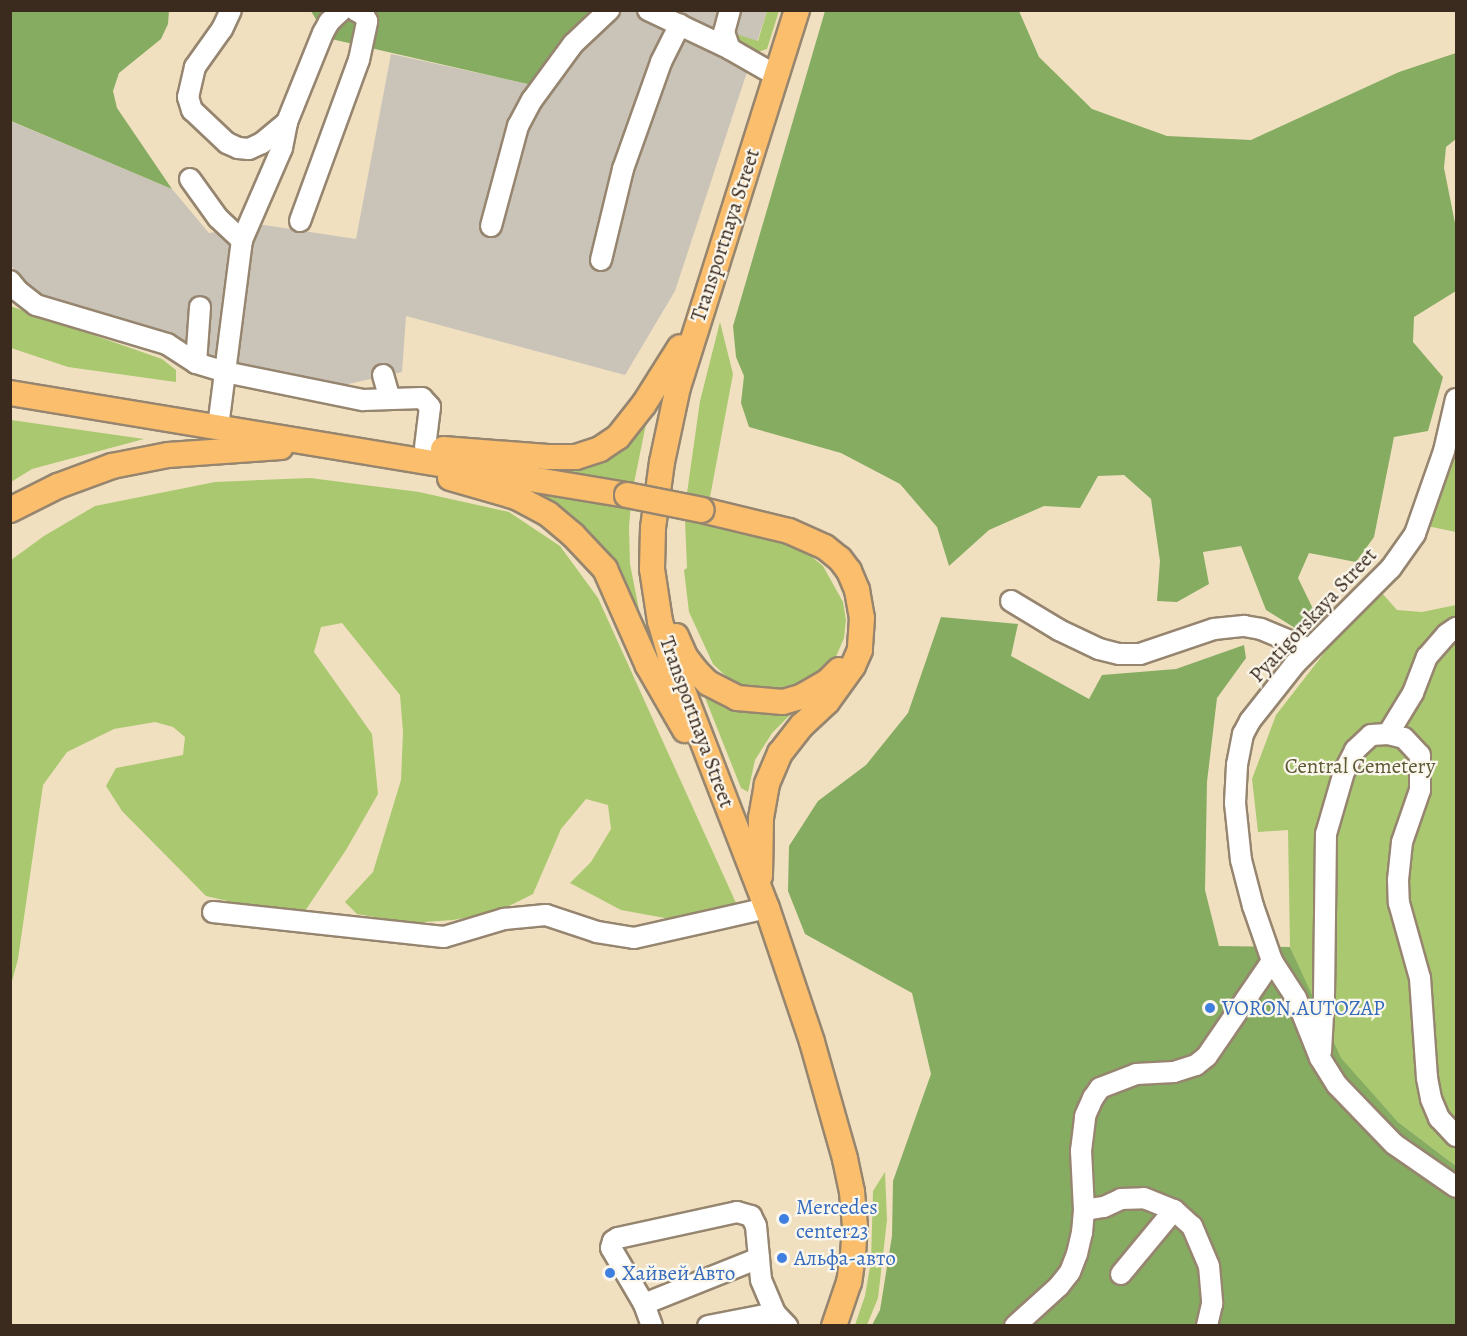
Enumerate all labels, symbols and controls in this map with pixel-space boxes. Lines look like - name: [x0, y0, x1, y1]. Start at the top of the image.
- street label: Transportnaya Street: [685, 145, 765, 325]
- street label: Pyatigorskaya Street: [1244, 542, 1382, 688]
- street label: Transportnaya Street: [654, 633, 740, 811]
- park label: Central Cemetery: [1285, 753, 1435, 779]
- place label: VORON.AUTOZAP: [1222, 995, 1385, 1021]
- marker: VORON.AUTOZAP: [1203, 1001, 1217, 1015]
- place label: Mercedes center23: [796, 1194, 878, 1244]
- marker: Mercedes center23: [777, 1212, 791, 1226]
- place label: Альфа-авто: [794, 1245, 896, 1271]
- marker: Альфа-авто: [775, 1251, 789, 1265]
- place label: Хайвей Авто: [622, 1260, 735, 1286]
- marker: Хайвей Авто: [603, 1266, 617, 1280]

